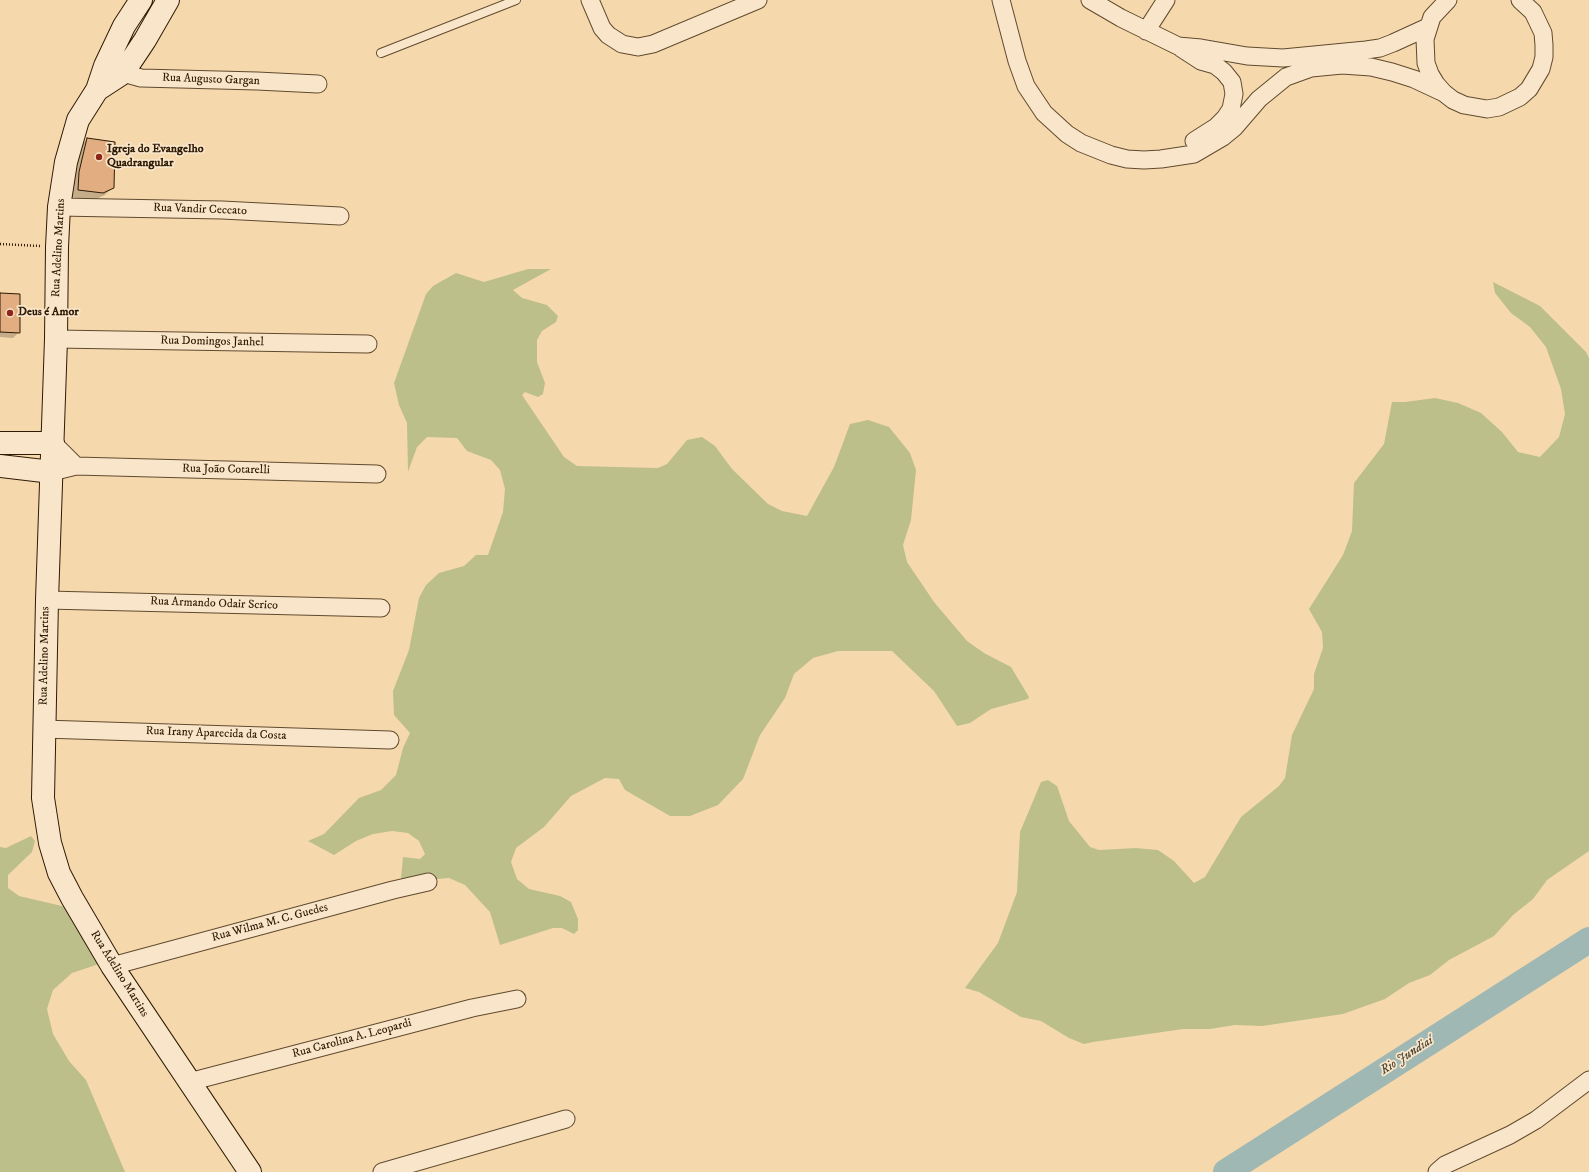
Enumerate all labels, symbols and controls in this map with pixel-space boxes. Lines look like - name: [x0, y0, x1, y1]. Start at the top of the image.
- street label: Rua Augusto Gargan: [162, 71, 260, 89]
- place label: Igreja do Evangelho Quadrangular: [107, 143, 204, 171]
- marker: Igreja do Evangelho Quadrangular: [94, 152, 104, 162]
- street label: Rua Adelino Martins: [49, 198, 69, 298]
- street label: Rua Vandir Ceccato: [153, 201, 247, 219]
- place label: Deus é Amor: [18, 306, 79, 320]
- marker: Deus é Amor: [5, 308, 15, 318]
- street label: Rua Domingos Janhel: [160, 334, 264, 350]
- street label: Rua João Cotarelli: [182, 462, 270, 478]
- street label: Rua Armando Odair Scrico: [150, 595, 278, 613]
- street label: Rua Adelino Martins: [37, 606, 53, 706]
- street label: Rua Irany Aparecida da Costa: [145, 724, 287, 744]
- street label: Rua Wilma M. C. Guedes: [210, 901, 330, 945]
- street label: Rua Adelino Martins: [87, 928, 151, 1020]
- street label: Rua Carolina A. Leopardi: [291, 1016, 413, 1062]
- water label: Rio Jundiaí: [1378, 1033, 1436, 1079]

